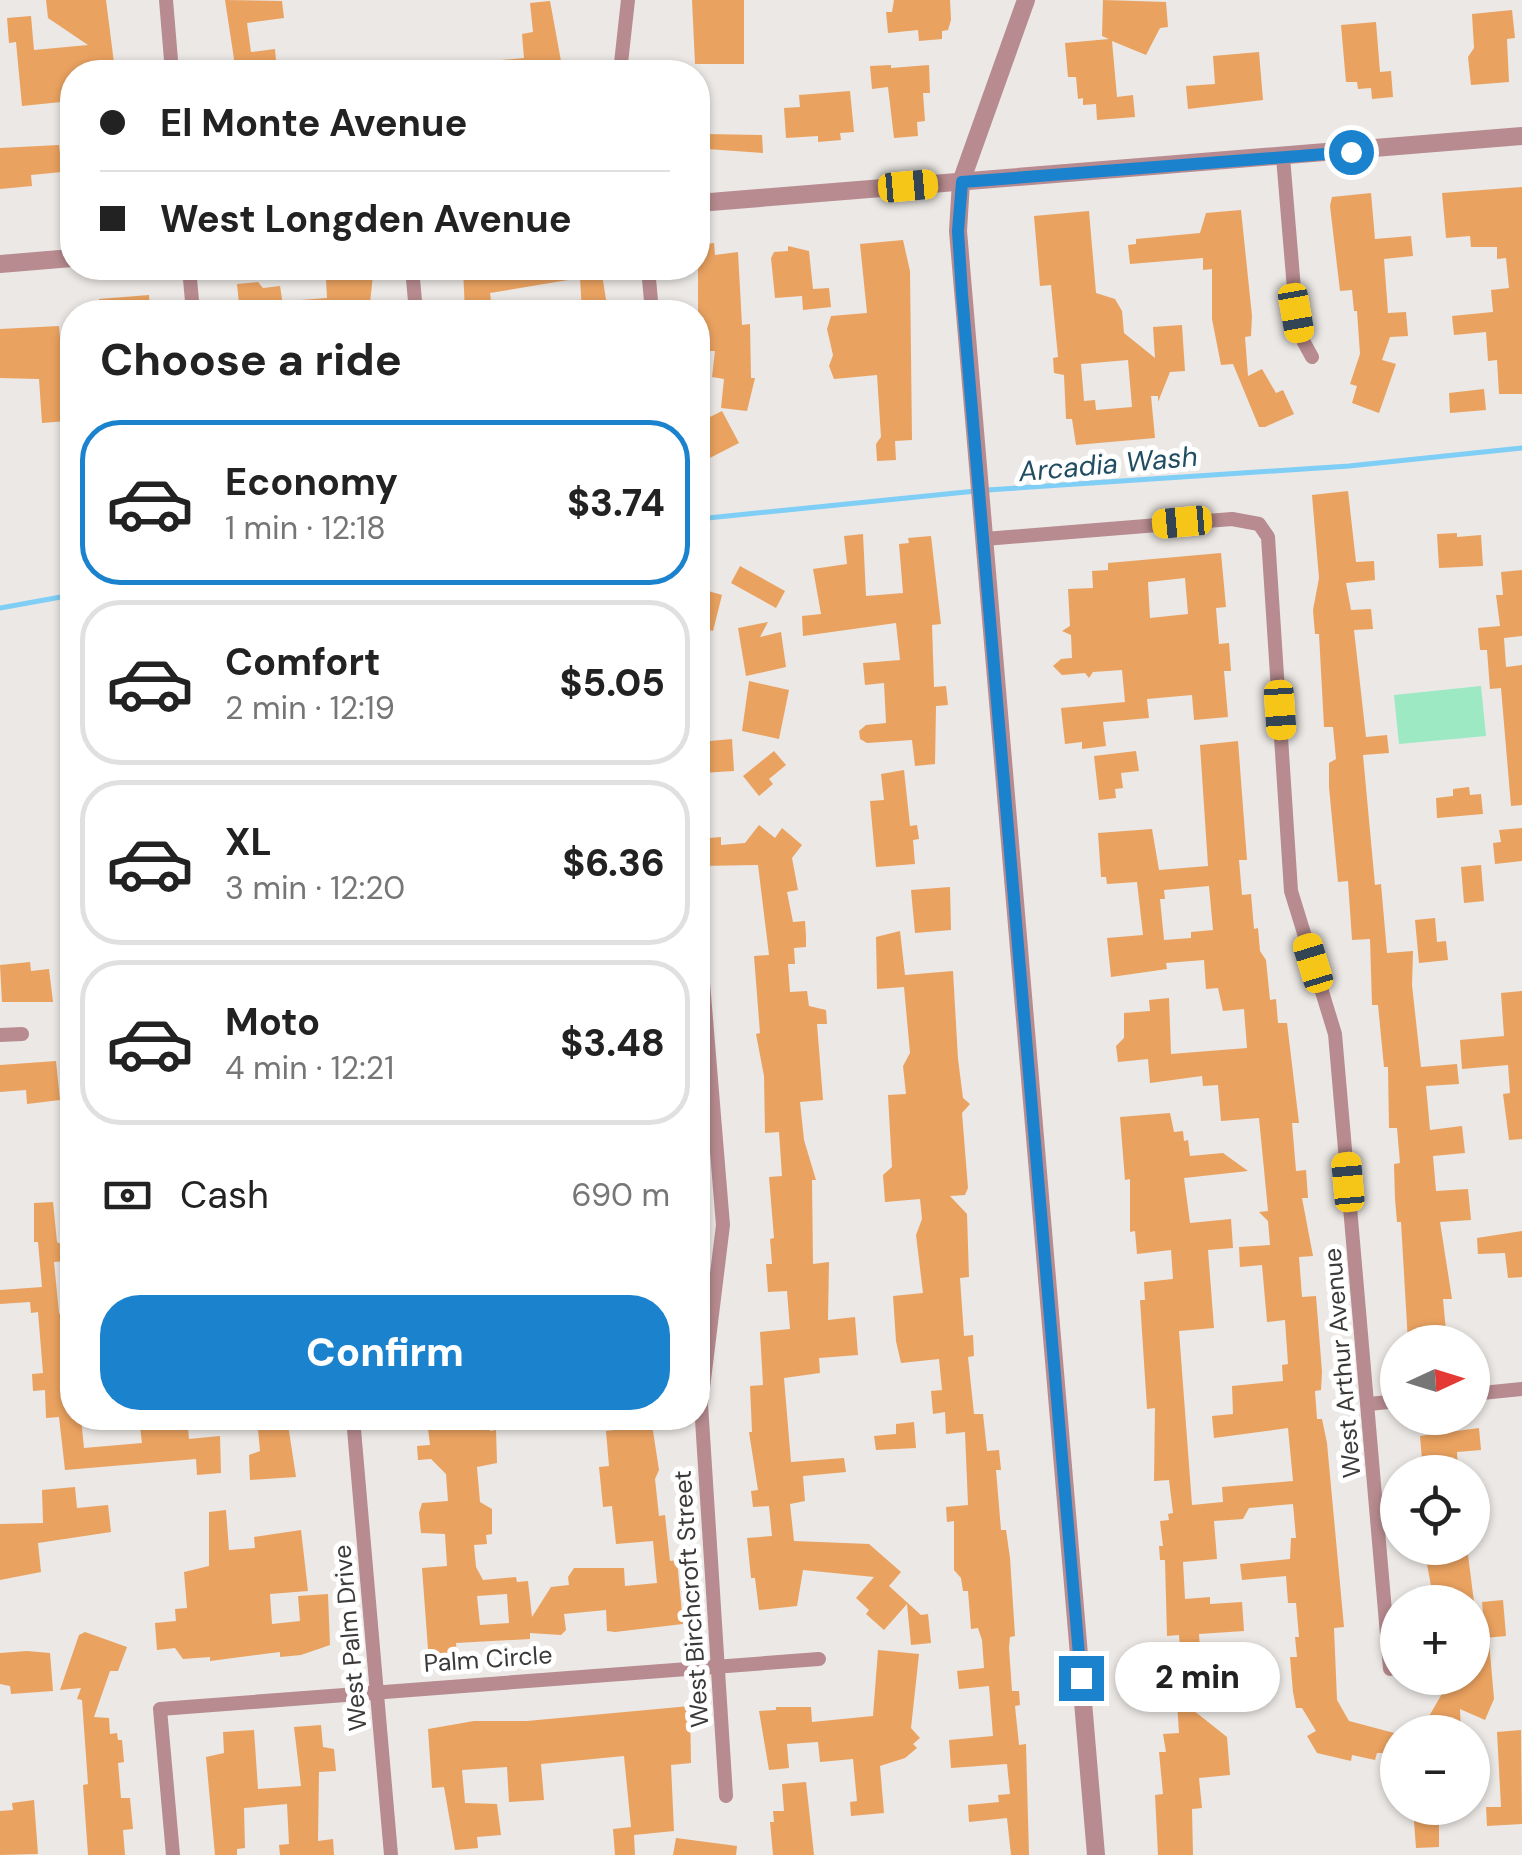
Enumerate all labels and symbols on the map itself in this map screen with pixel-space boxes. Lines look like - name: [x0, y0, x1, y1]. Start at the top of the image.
- route start: [1329, 130, 1374, 175]
- car: [877, 168, 939, 204]
- car: [1276, 281, 1316, 345]
- water label: Arcadia Wash: [1016, 438, 1199, 490]
- car: [1151, 504, 1213, 540]
- car: [1263, 679, 1297, 741]
- car: [1290, 930, 1336, 996]
- car: [1330, 1151, 1366, 1213]
- street label: West Arthur Avenue: [1316, 1247, 1368, 1479]
- north arrow: [1380, 1325, 1490, 1435]
- street label: West Birchcroft Street: [666, 1469, 716, 1729]
- street label: West Palm Drive: [325, 1544, 375, 1732]
- street label: Palm Circle: [423, 1638, 553, 1680]
- callout: 2 min: [1116, 1643, 1281, 1713]
- route end: [1059, 1656, 1104, 1701]

